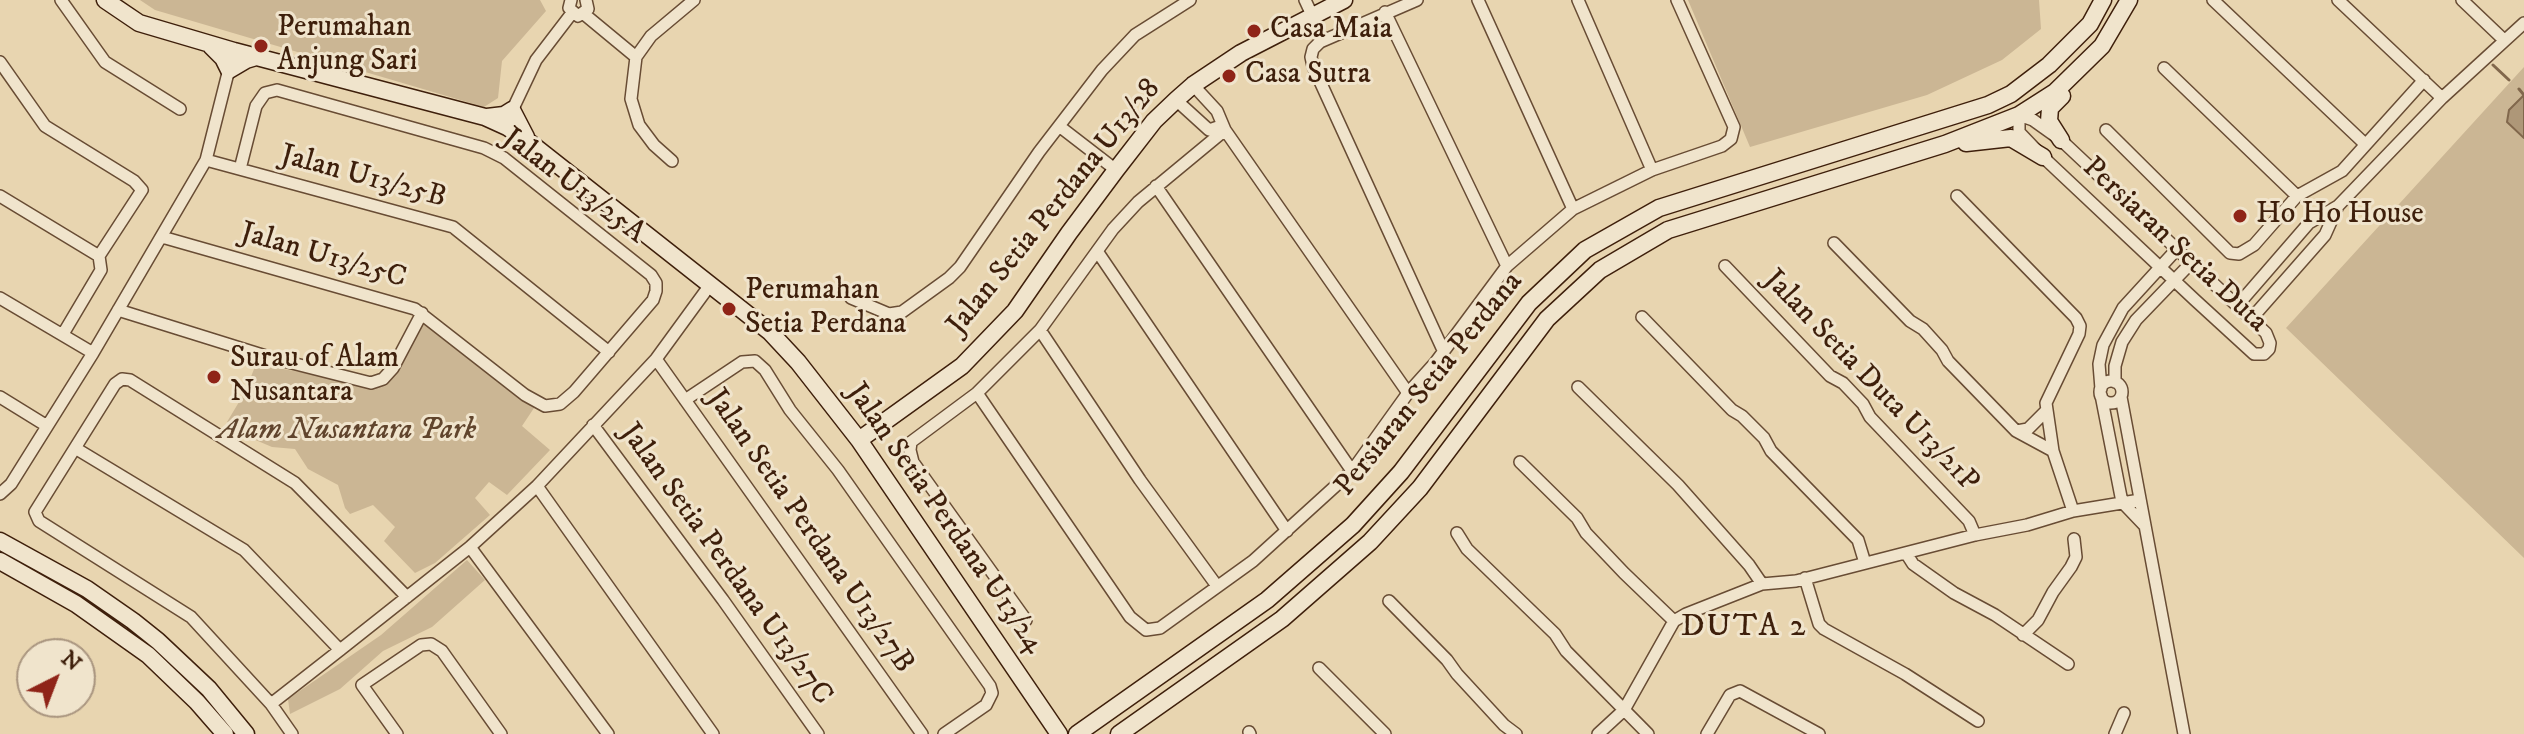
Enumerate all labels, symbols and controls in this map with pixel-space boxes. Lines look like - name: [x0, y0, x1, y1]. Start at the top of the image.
- place label: Perumahan Anjung Sari: [277, 11, 418, 82]
- place label: Casa Maia: [1270, 13, 1393, 49]
- marker: Casa Maia: [1245, 22, 1263, 40]
- marker: Perumahan Anjung Sari: [252, 37, 270, 55]
- place label: Casa Sutra: [1245, 58, 1371, 94]
- marker: Casa Sutra: [1220, 67, 1238, 85]
- street label: Jalan Setia Perdana U13/28: [941, 73, 1169, 343]
- street label: Jalan U13/25A: [494, 121, 652, 253]
- street label: Jalan U13/25B: [276, 139, 450, 217]
- street label: Persiaran Setia Duta: [2074, 151, 2274, 341]
- place label: Ho Ho House: [2256, 198, 2424, 234]
- marker: Ho Ho House: [2231, 207, 2249, 225]
- street label: Jalan U13/25C: [236, 216, 410, 298]
- street label: Jalan Setia Duta U13/21P: [1755, 263, 1985, 501]
- street label: Persiaran Setia Perdana: [1328, 265, 1532, 505]
- place label: Perumahan Setia Perdana: [745, 274, 906, 344]
- marker: Perumahan Setia Perdana: [720, 300, 738, 318]
- place label: Surau of Alam Nusantara: [230, 342, 399, 412]
- marker: Surau of Alam Nusantara: [205, 368, 223, 386]
- street label: Jalan Setia Perdana U13/24: [837, 377, 1051, 661]
- street label: Jalan Setia Perdana U13/27B: [697, 383, 921, 681]
- park label: Alam Nusantara Park: [218, 414, 476, 450]
- street label: Jalan Setia Perdana U13/27C: [611, 417, 839, 713]
- district label: DUTA 2: [1681, 609, 1807, 647]
- north arrow: [16, 638, 96, 718]
- text: N: [55, 645, 87, 677]

